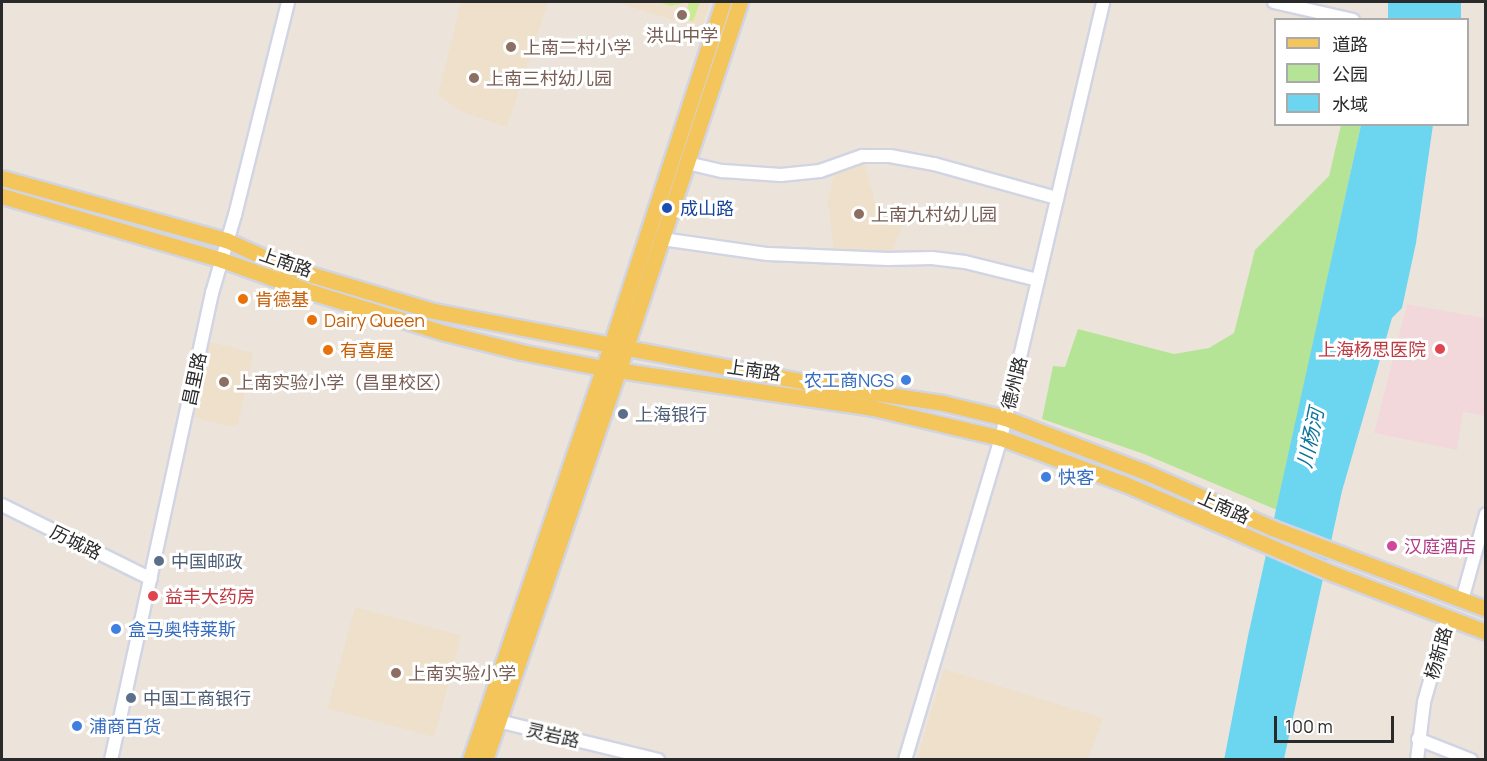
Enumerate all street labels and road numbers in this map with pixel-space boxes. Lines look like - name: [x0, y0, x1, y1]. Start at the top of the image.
- street label: 上南路: [257, 243, 315, 281]
- street label: 昌里路: [178, 350, 210, 408]
- street label: 德州路: [997, 354, 1031, 412]
- street label: 上南路: [726, 356, 782, 384]
- street label: 上南路: [1195, 486, 1253, 528]
- street label: 历城路: [47, 520, 105, 564]
- street label: 杨新路: [1420, 624, 1456, 682]
- street label: 灵岩路: [524, 718, 582, 752]

